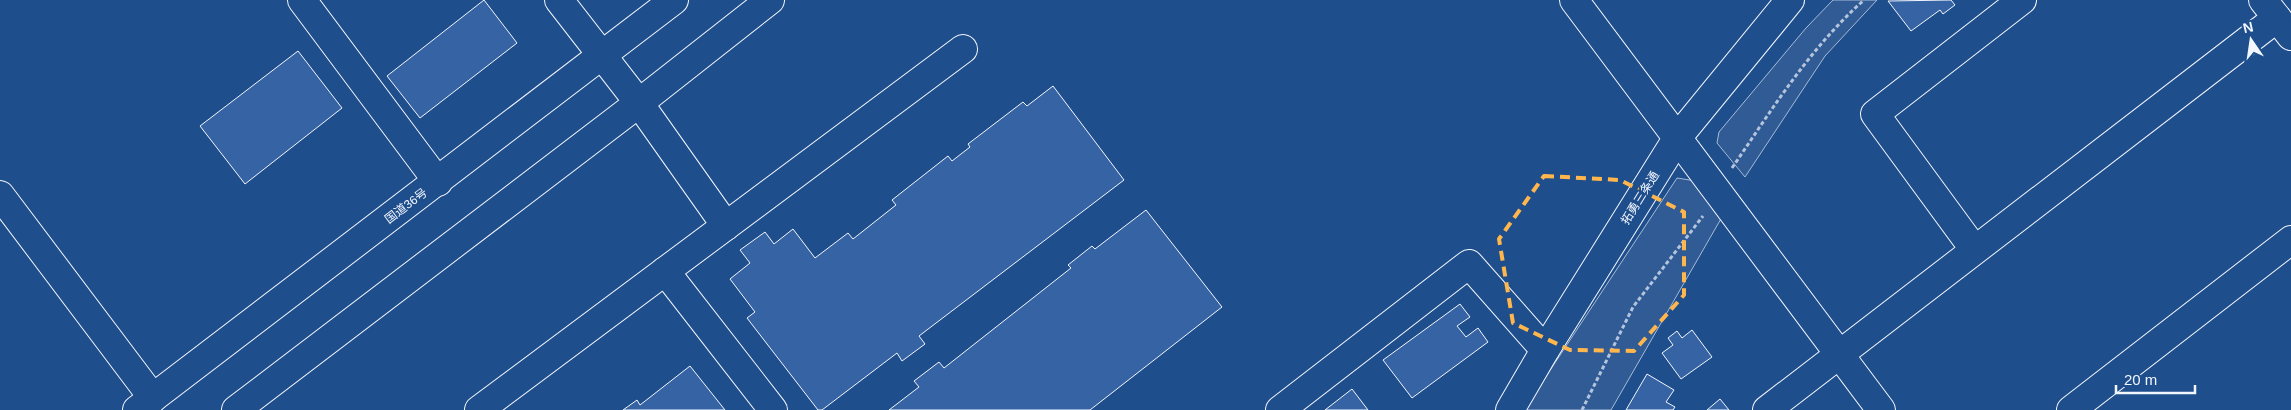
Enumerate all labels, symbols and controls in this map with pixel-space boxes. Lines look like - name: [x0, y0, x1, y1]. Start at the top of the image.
- north arrow: [2226, 15, 2276, 65]
- text: N: [2241, 18, 2255, 36]
- street label: 拓勇三条通: [1618, 169, 1662, 227]
- street label: 国道36号: [382, 186, 430, 226]
- scale bar: [2116, 362, 2195, 394]
- text: 20 m: [2124, 371, 2157, 388]

